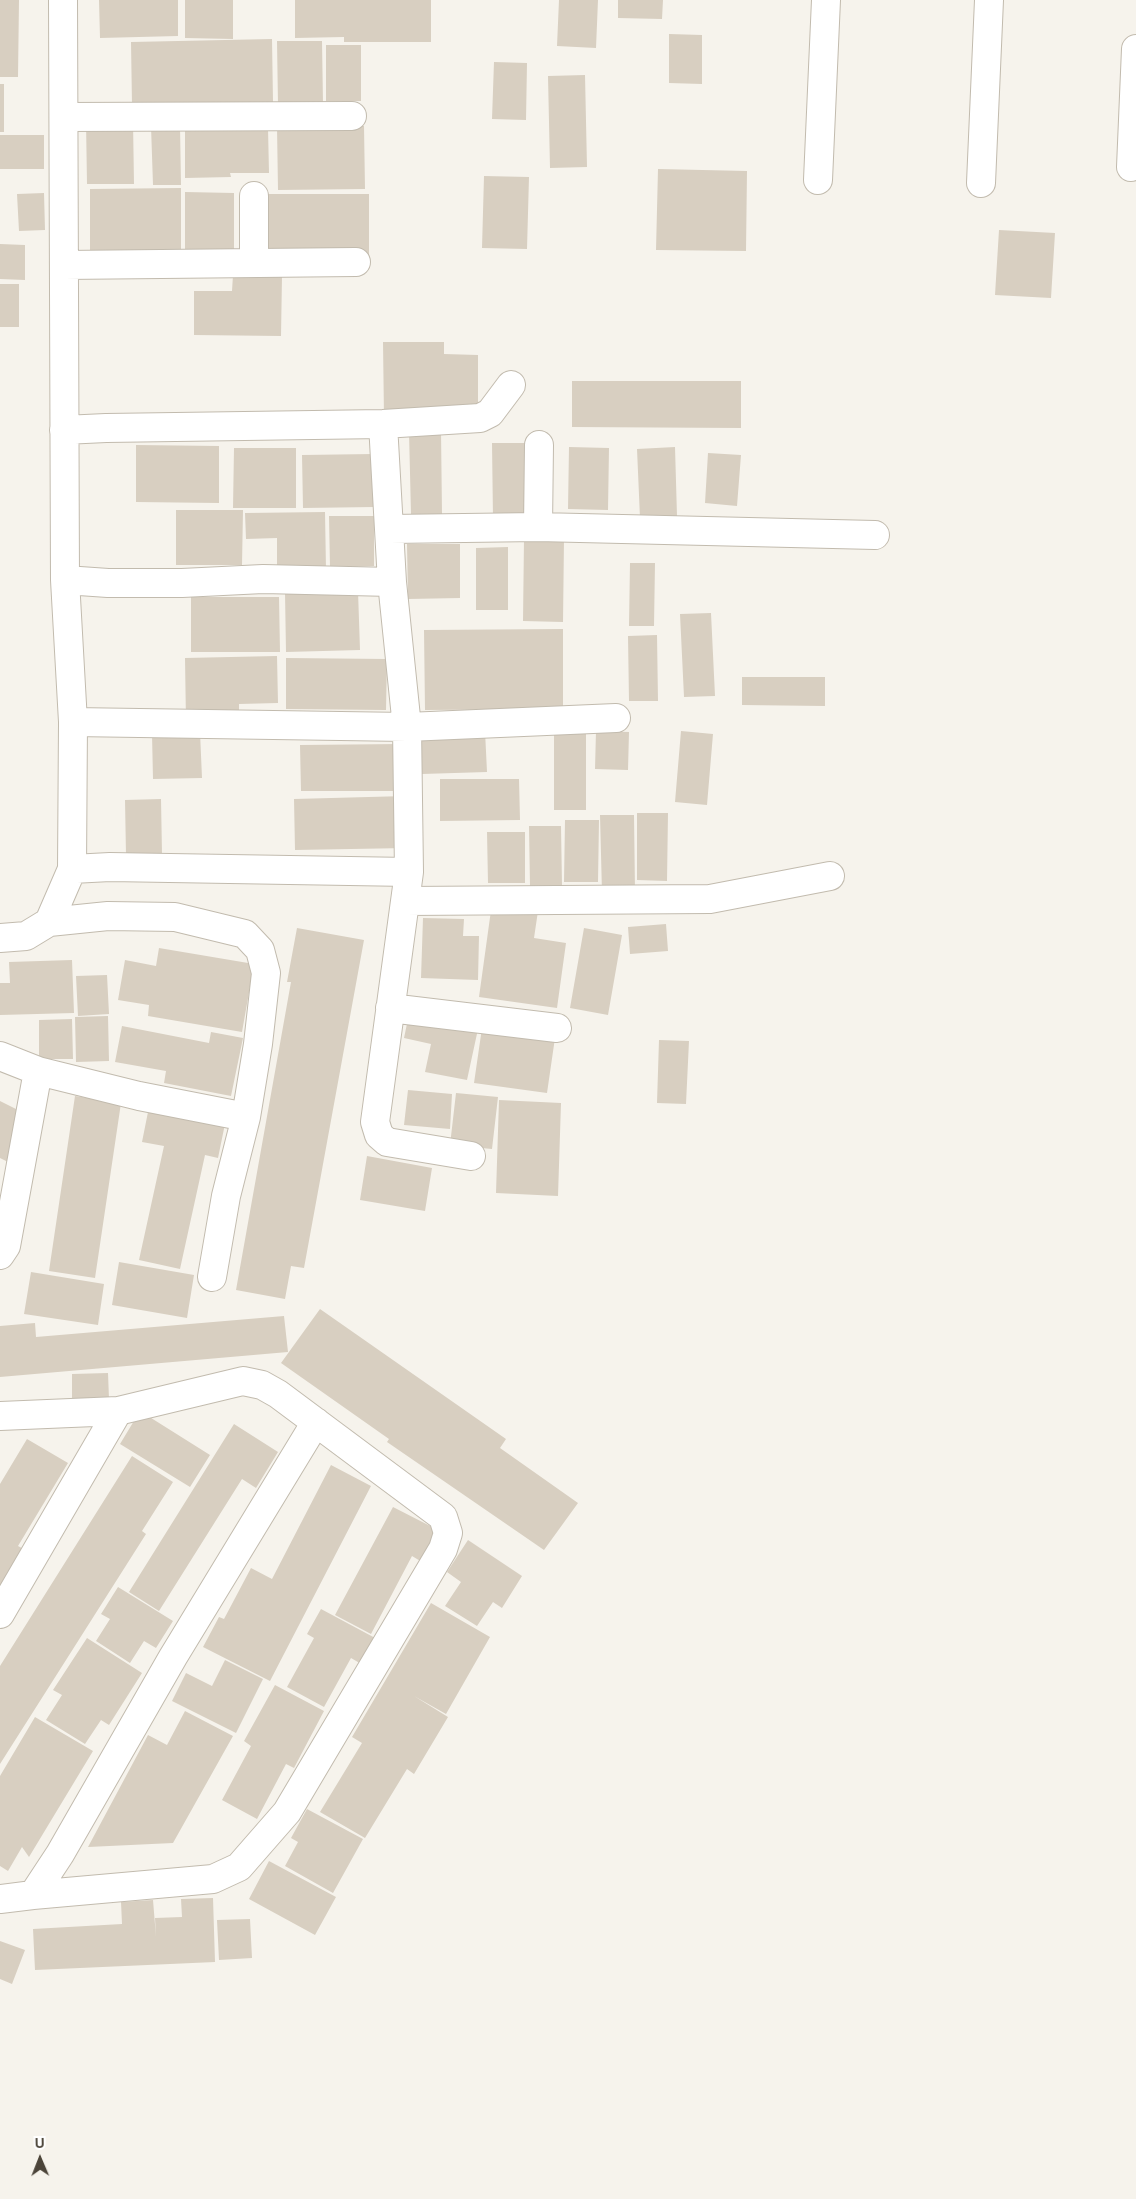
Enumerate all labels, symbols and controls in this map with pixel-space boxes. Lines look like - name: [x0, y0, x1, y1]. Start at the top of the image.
- north arrow: [15, 2134, 65, 2184]
- text: U: [35, 2135, 45, 2152]

